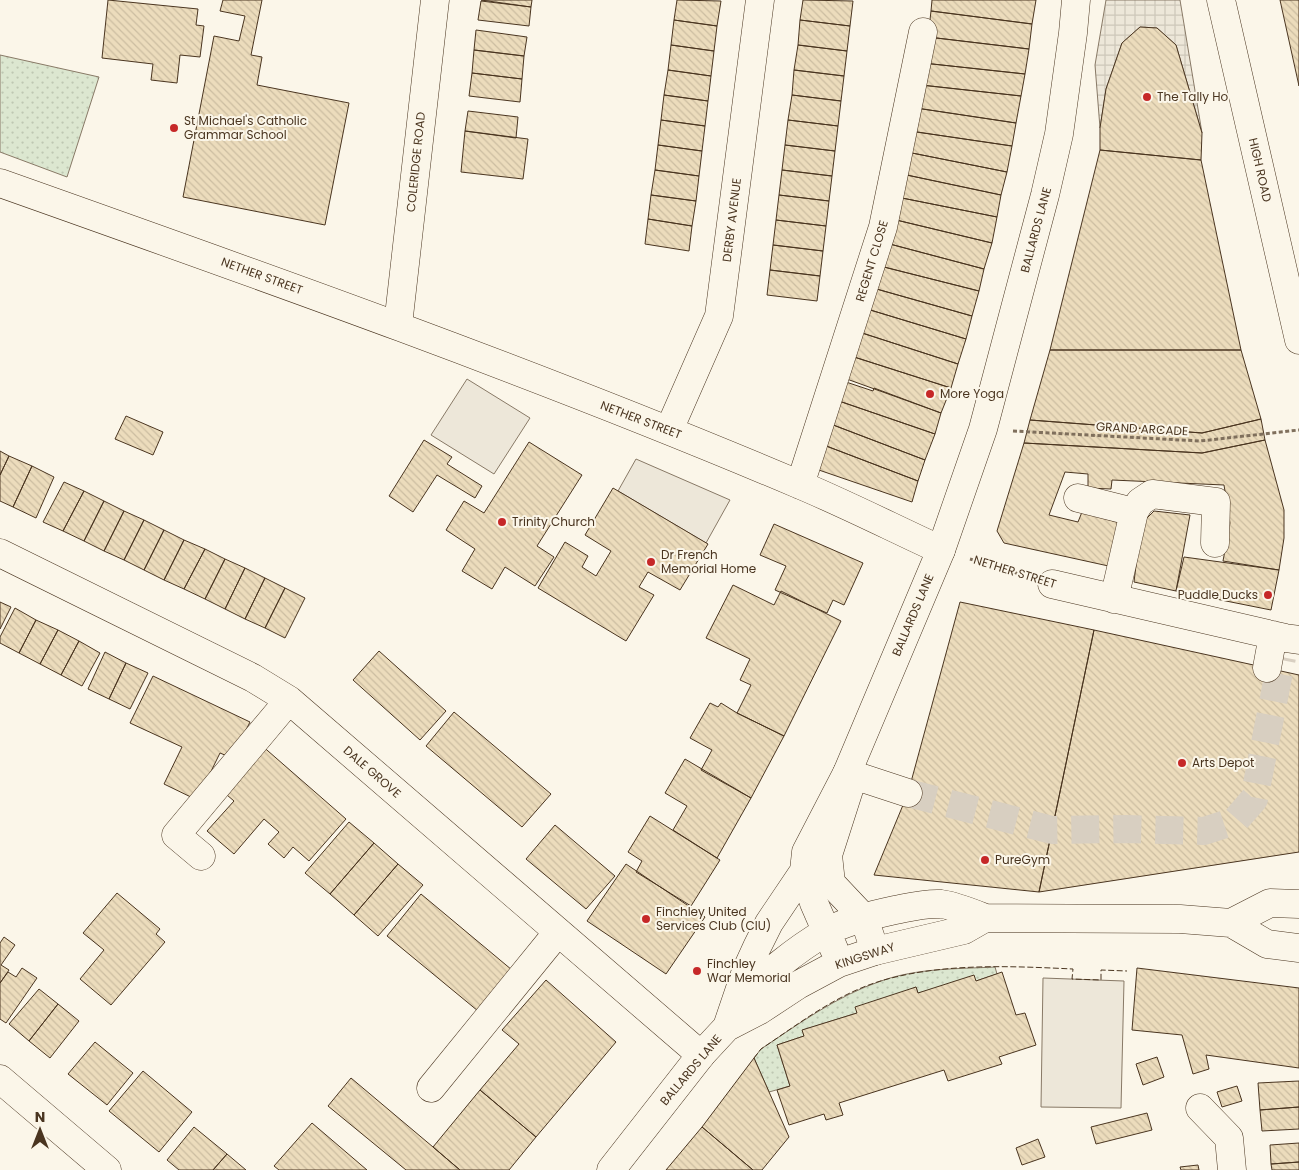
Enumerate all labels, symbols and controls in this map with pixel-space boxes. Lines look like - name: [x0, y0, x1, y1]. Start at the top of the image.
- place label: The Tally Ho: [1157, 88, 1229, 105]
- marker: The Tally Ho: [1141, 91, 1153, 103]
- street label: COLERIDGE ROAD: [402, 111, 429, 213]
- place label: St Michael's Catholic Grammar School: [184, 112, 307, 143]
- marker: St Michael's Catholic Grammar School: [168, 122, 180, 134]
- street label: HIGH ROAD: [1245, 136, 1276, 204]
- street label: DERBY AVENUE: [718, 177, 745, 263]
- street label: BALLARDS LANE: [1016, 185, 1055, 274]
- street label: REGENT CLOSE: [851, 218, 892, 304]
- street label: NETHER STREET: [219, 253, 306, 298]
- place label: More Yoga: [940, 385, 1004, 402]
- marker: More Yoga: [924, 388, 936, 400]
- street label: NETHER STREET: [598, 396, 685, 443]
- street label: GRAND ARCADE: [1096, 418, 1189, 439]
- place label: Trinity Church: [512, 513, 595, 530]
- marker: Trinity Church: [496, 516, 508, 528]
- place label: Dr French Memorial Home: [661, 546, 756, 577]
- street label: NETHER STREET: [972, 551, 1059, 592]
- marker: Dr French Memorial Home: [645, 556, 657, 568]
- street label: BALLARDS LANE: [888, 571, 938, 659]
- place label: Puddle Ducks: [1178, 586, 1258, 603]
- marker: Puddle Ducks: [1262, 589, 1274, 601]
- street label: DALE GROVE: [340, 742, 405, 801]
- place label: Arts Depot: [1192, 754, 1255, 771]
- marker: Arts Depot: [1176, 757, 1188, 769]
- place label: PureGym: [995, 851, 1050, 868]
- marker: PureGym: [979, 854, 991, 866]
- place label: Finchley United Services Club (CIU): [656, 903, 771, 934]
- marker: Finchley United Services Club (CIU): [640, 913, 652, 925]
- street label: KINGSWAY: [833, 938, 897, 973]
- place label: Finchley War Memorial: [707, 955, 791, 986]
- marker: Finchley War Memorial: [691, 965, 703, 977]
- street label: BALLARDS LANE: [656, 1031, 725, 1109]
- north arrow: [15, 1105, 65, 1155]
- text: N: [35, 1107, 45, 1127]

